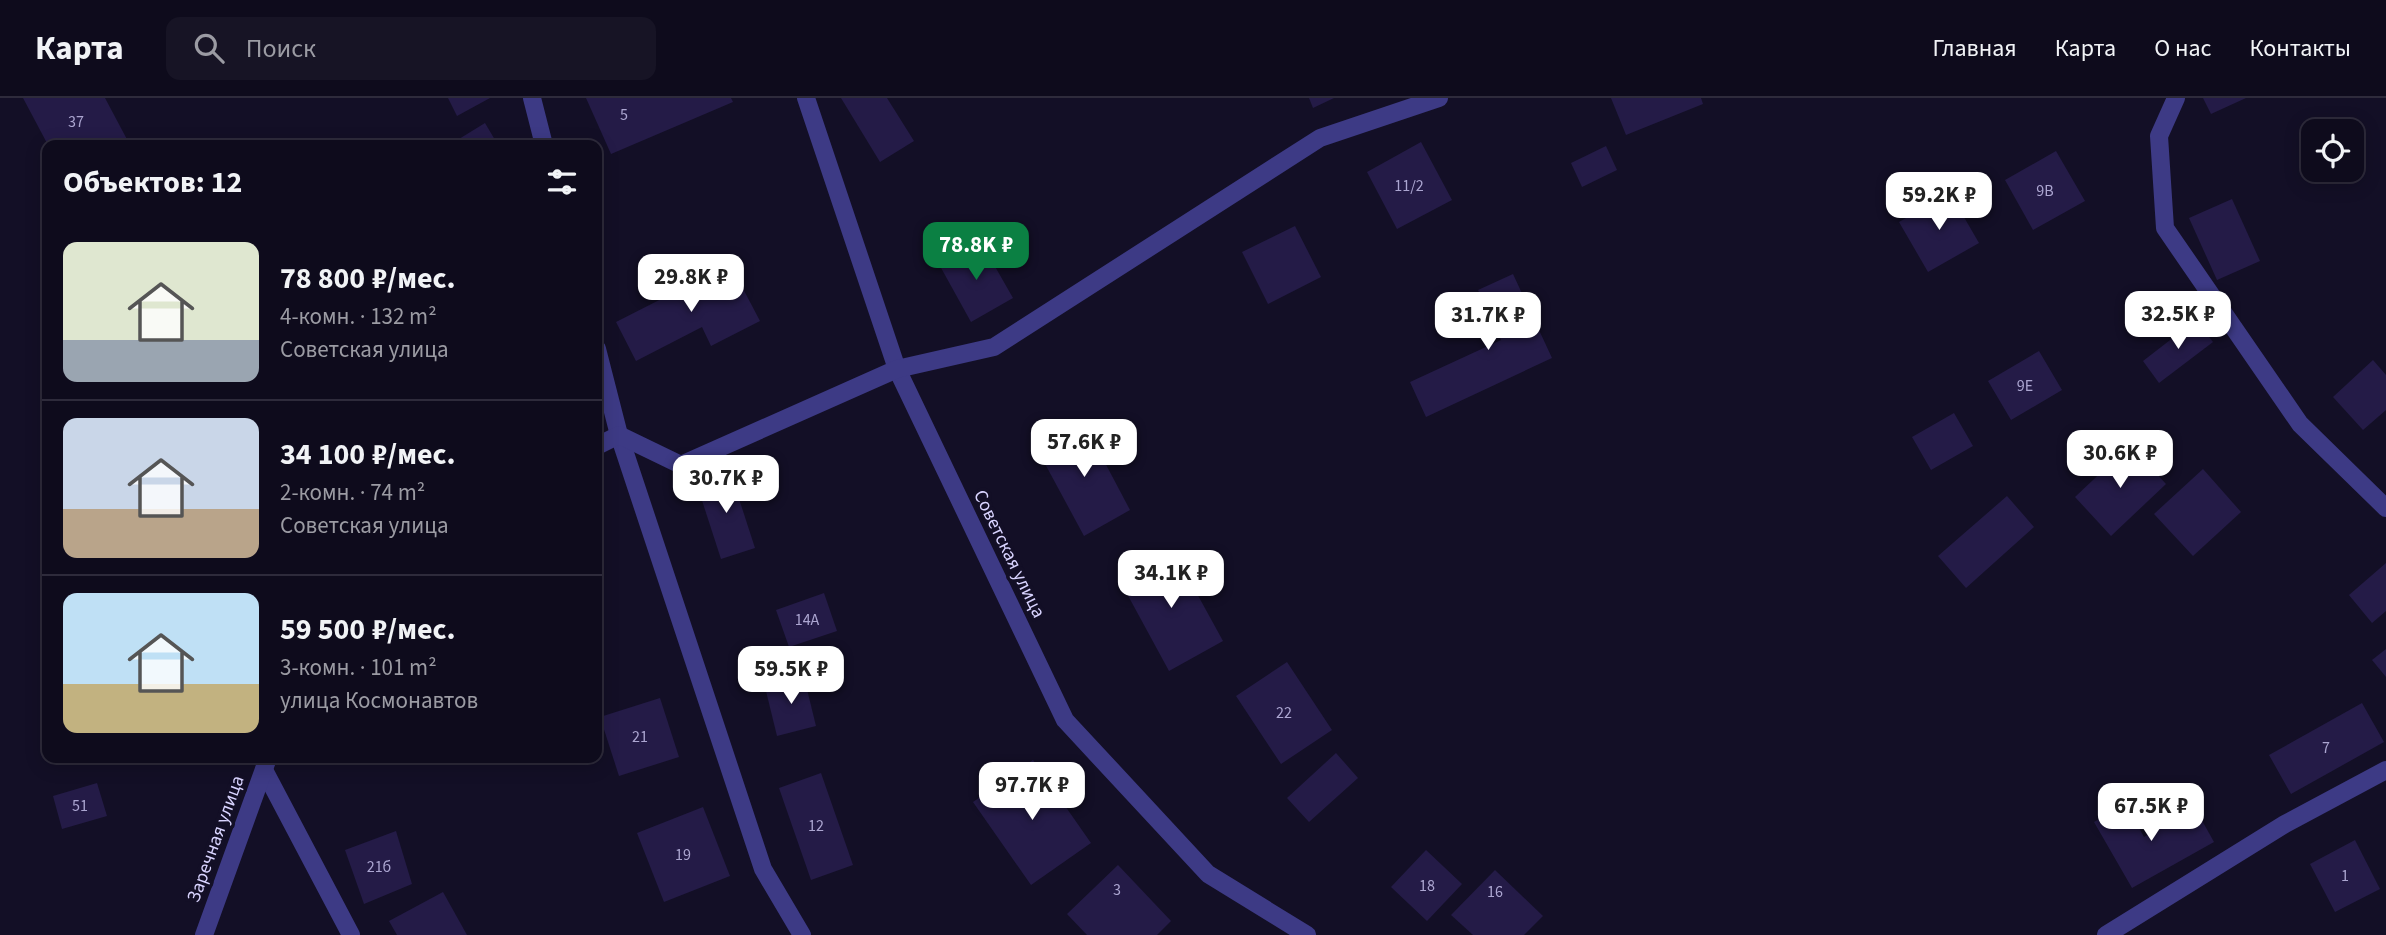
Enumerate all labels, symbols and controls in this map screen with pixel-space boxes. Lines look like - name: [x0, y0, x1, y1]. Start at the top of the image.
- search box: [166, 17, 656, 80]
- text: Карта: [35, 25, 124, 72]
- icon: search: [190, 29, 228, 67]
- text: Поиск: [246, 30, 316, 67]
- text: Главная: [1932, 31, 2017, 66]
- text: Карта: [2055, 31, 2116, 66]
- text: О нас: [2154, 31, 2211, 66]
- text: Контакты: [2249, 31, 2351, 66]
- house number: 5: [620, 104, 628, 126]
- house number: 37: [68, 111, 84, 133]
- map controls: [2301, 119, 2364, 182]
- button: locate: [2301, 119, 2364, 182]
- text: Объектов: 12: [63, 161, 242, 204]
- icon: filters: [543, 163, 581, 201]
- pin: 59.2K ₽: [1874, 172, 2004, 232]
- house number: 11/2: [1394, 175, 1424, 197]
- text: 59.2K ₽: [1902, 178, 1976, 211]
- house number: 9В: [2036, 180, 2054, 202]
- pin: 78.8K ₽: [911, 222, 1041, 282]
- text: 78.8K ₽: [939, 228, 1013, 261]
- pin: 29.8K ₽: [626, 254, 756, 314]
- text: 78 800 ₽/мес.: [280, 257, 456, 300]
- text: 29.8K ₽: [654, 260, 728, 293]
- icon: home: [119, 270, 203, 354]
- pin: 31.7K ₽: [1423, 292, 1553, 352]
- pin: 32.5K ₽: [2113, 292, 2243, 351]
- text: 32.5K ₽: [2141, 297, 2215, 330]
- text: 31.7K ₽: [1451, 298, 1525, 331]
- text: 4-комн. · 132 m²: [280, 300, 437, 333]
- text: Советская улица: [280, 333, 449, 366]
- house number: 9Е: [2017, 375, 2033, 397]
- pin: 57.6K ₽: [1019, 420, 1149, 479]
- text: 57.6K ₽: [1047, 425, 1121, 458]
- pin: 30.6K ₽: [2055, 430, 2185, 490]
- text: 34 100 ₽/мес.: [280, 433, 456, 476]
- text: 30.6K ₽: [2083, 436, 2157, 469]
- icon: home: [119, 446, 203, 530]
- pin: 30.7K ₽: [661, 456, 791, 515]
- text: 30.7K ₽: [689, 461, 763, 494]
- text: 2-комн. · 74 m²: [280, 476, 425, 509]
- street label: Советская улица: [966, 485, 1052, 623]
- text: Советская улица: [280, 509, 449, 542]
- pin: 34.1K ₽: [1106, 550, 1236, 610]
- text: 34.1K ₽: [1134, 556, 1208, 589]
- text: 59 500 ₽/мес.: [280, 608, 456, 651]
- house number: 14А: [795, 609, 820, 631]
- icon: home: [119, 621, 203, 705]
- pin: 59.5K ₽: [726, 646, 856, 706]
- text: 3-комн. · 101 m²: [280, 651, 437, 684]
- text: 59.5K ₽: [754, 652, 828, 685]
- text: улица Космонавтов: [280, 684, 478, 717]
- house number: 22: [1276, 702, 1292, 724]
- house number: 21: [632, 726, 648, 748]
- house number: 7: [2322, 737, 2330, 759]
- pin: 97.7K ₽: [967, 762, 1097, 822]
- text: 97.7K ₽: [995, 768, 1069, 801]
- street label: Заречная улица: [181, 772, 251, 906]
- pin: 67.5K ₽: [2086, 784, 2216, 843]
- text: 67.5K ₽: [2114, 789, 2188, 822]
- house number: 51: [72, 795, 88, 817]
- house number: 12: [808, 815, 824, 837]
- house number: 19: [675, 844, 691, 866]
- house number: 21б: [367, 856, 391, 878]
- house number: 1: [2341, 865, 2349, 887]
- house number: 18: [1419, 875, 1435, 897]
- house number: 3: [1113, 879, 1121, 901]
- house number: 16: [1487, 881, 1503, 903]

